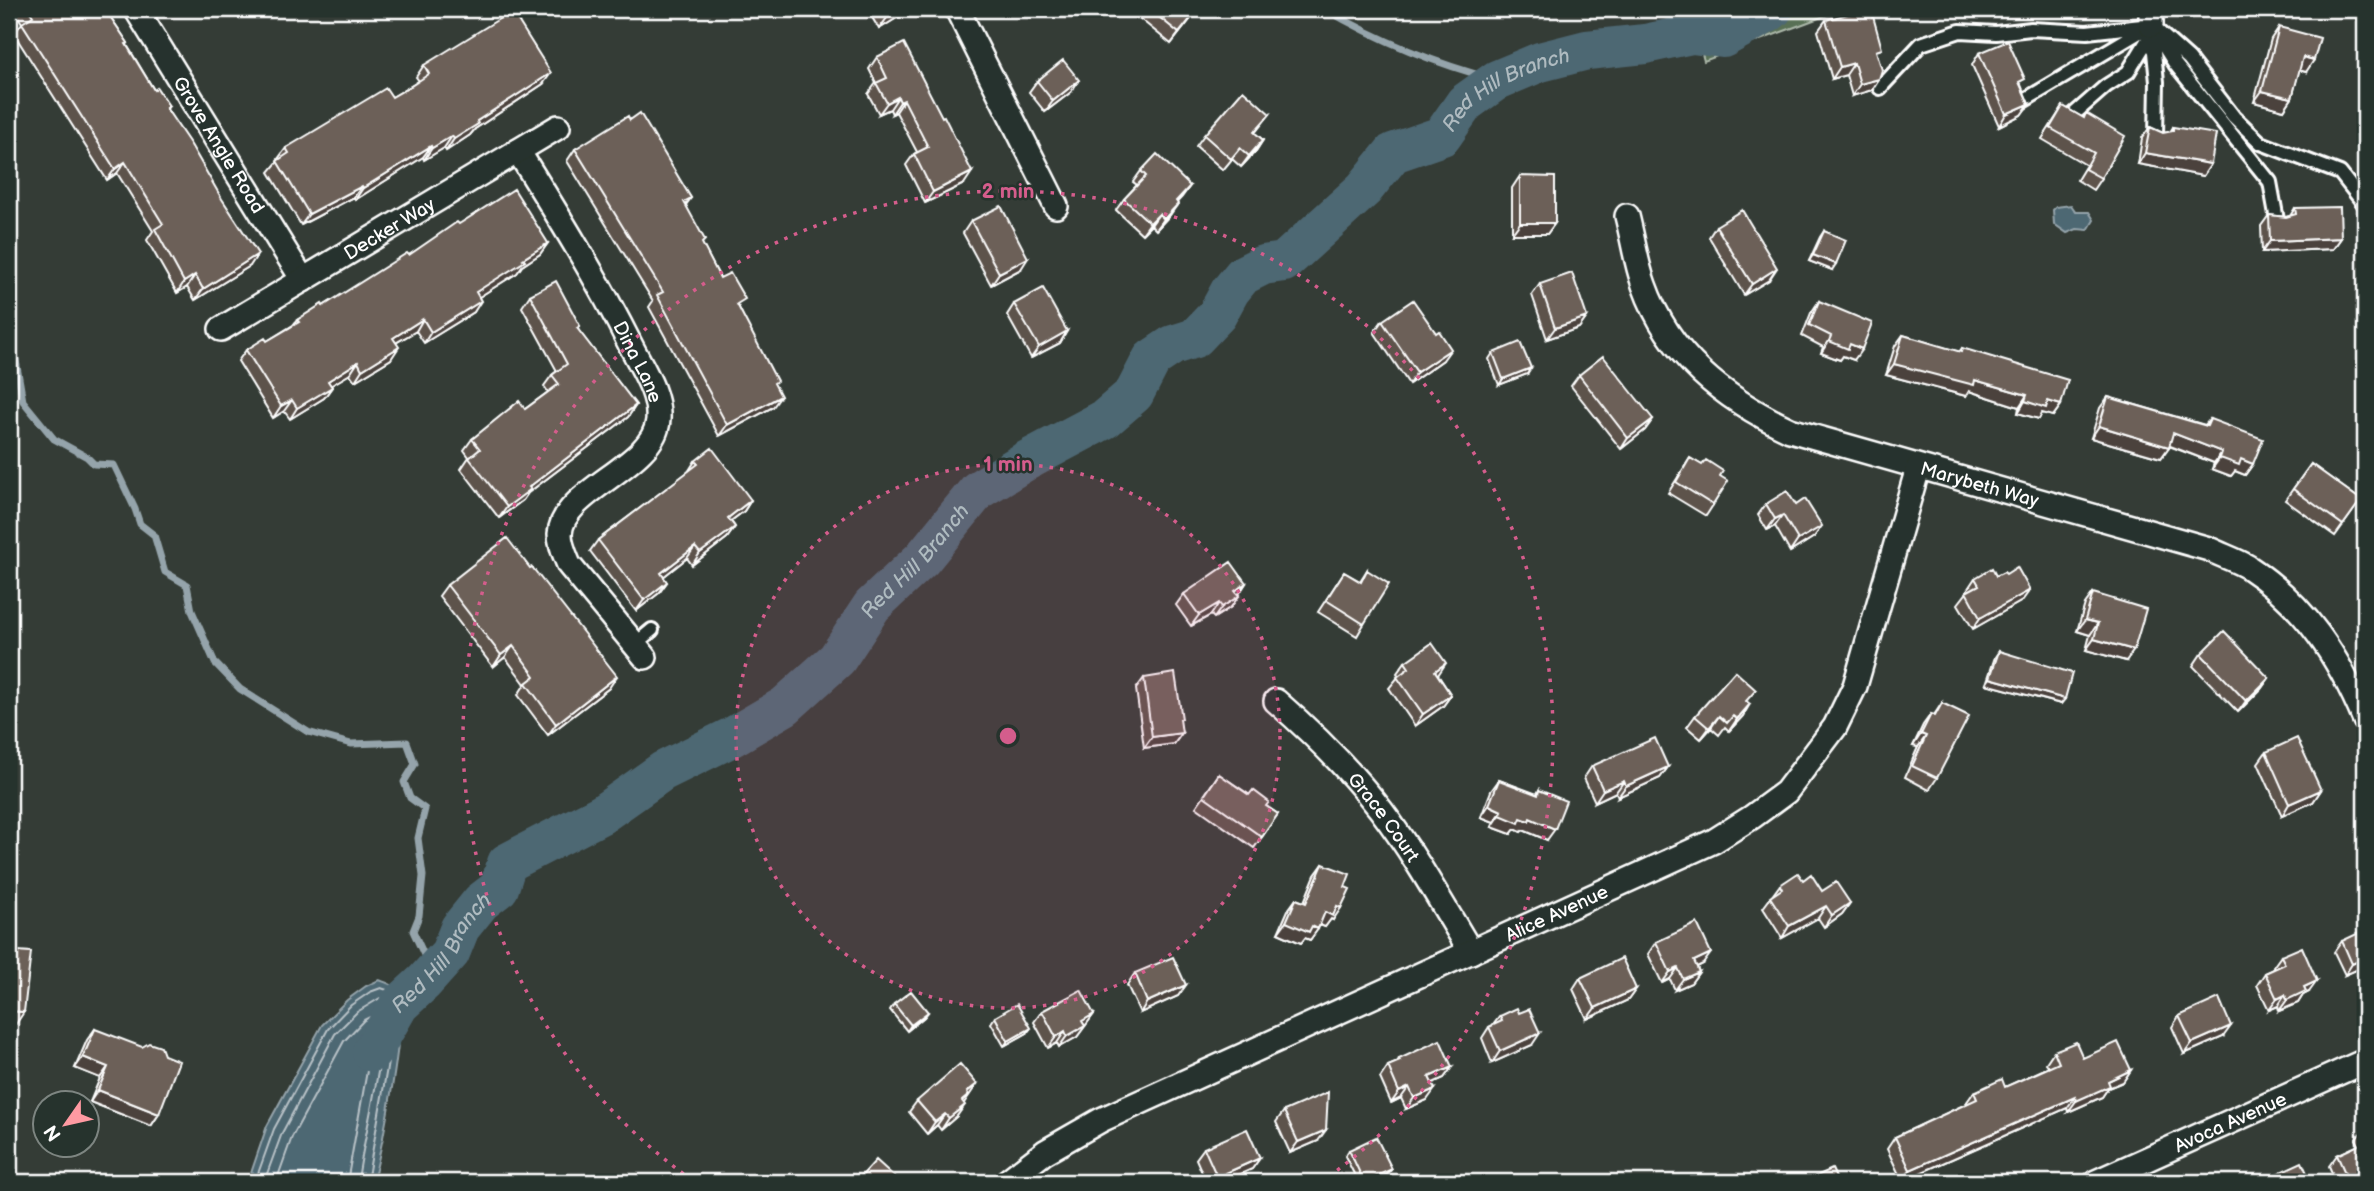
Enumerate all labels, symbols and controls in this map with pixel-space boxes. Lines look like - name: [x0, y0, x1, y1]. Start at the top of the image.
- water label: Red Hill Branch: [1437, 43, 1573, 137]
- street label: Grove Angle Road: [167, 72, 269, 218]
- text: 2 min: [981, 179, 1035, 204]
- street label: Decker Way: [340, 193, 440, 266]
- street label: Dina Lane: [607, 318, 666, 406]
- text: 1 min: [983, 452, 1033, 477]
- street label: Marybeth Way: [1918, 458, 2042, 513]
- water label: Red Hill Branch: [855, 499, 975, 623]
- centre of rings: [996, 724, 1020, 748]
- street label: Grace Court: [1342, 769, 1424, 867]
- street label: Alice Avenue: [1502, 881, 1612, 948]
- water label: Red Hill Branch: [386, 887, 496, 1019]
- street label: Avoca Avenue: [2171, 1088, 2290, 1158]
- north arrow: [32, 1090, 102, 1160]
- text: N: [40, 1120, 67, 1145]

